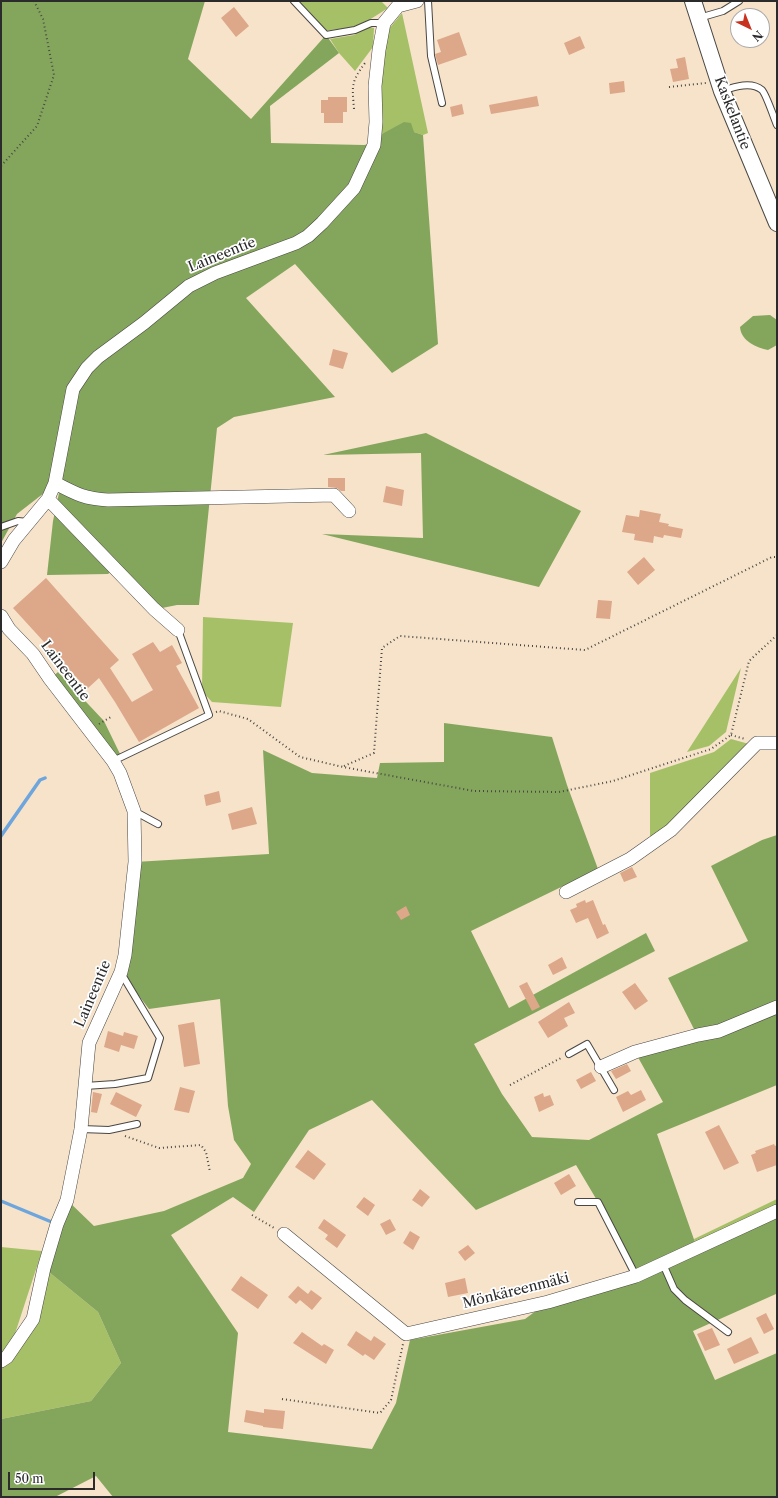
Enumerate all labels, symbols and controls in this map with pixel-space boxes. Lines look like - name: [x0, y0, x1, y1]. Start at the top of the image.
- north arrow: [730, 8, 770, 48]
- text: N: [749, 28, 766, 44]
- street label: Kaskelantie: [710, 74, 754, 152]
- street label: Laineentie: [186, 234, 258, 276]
- street label: Laineentie: [37, 638, 93, 704]
- street label: Laineentie: [71, 958, 115, 1030]
- street label: Mönkäreenmäki: [461, 1270, 571, 1312]
- scale bar: [10, 1464, 97, 1490]
- text: 50 m: [15, 1471, 44, 1486]

